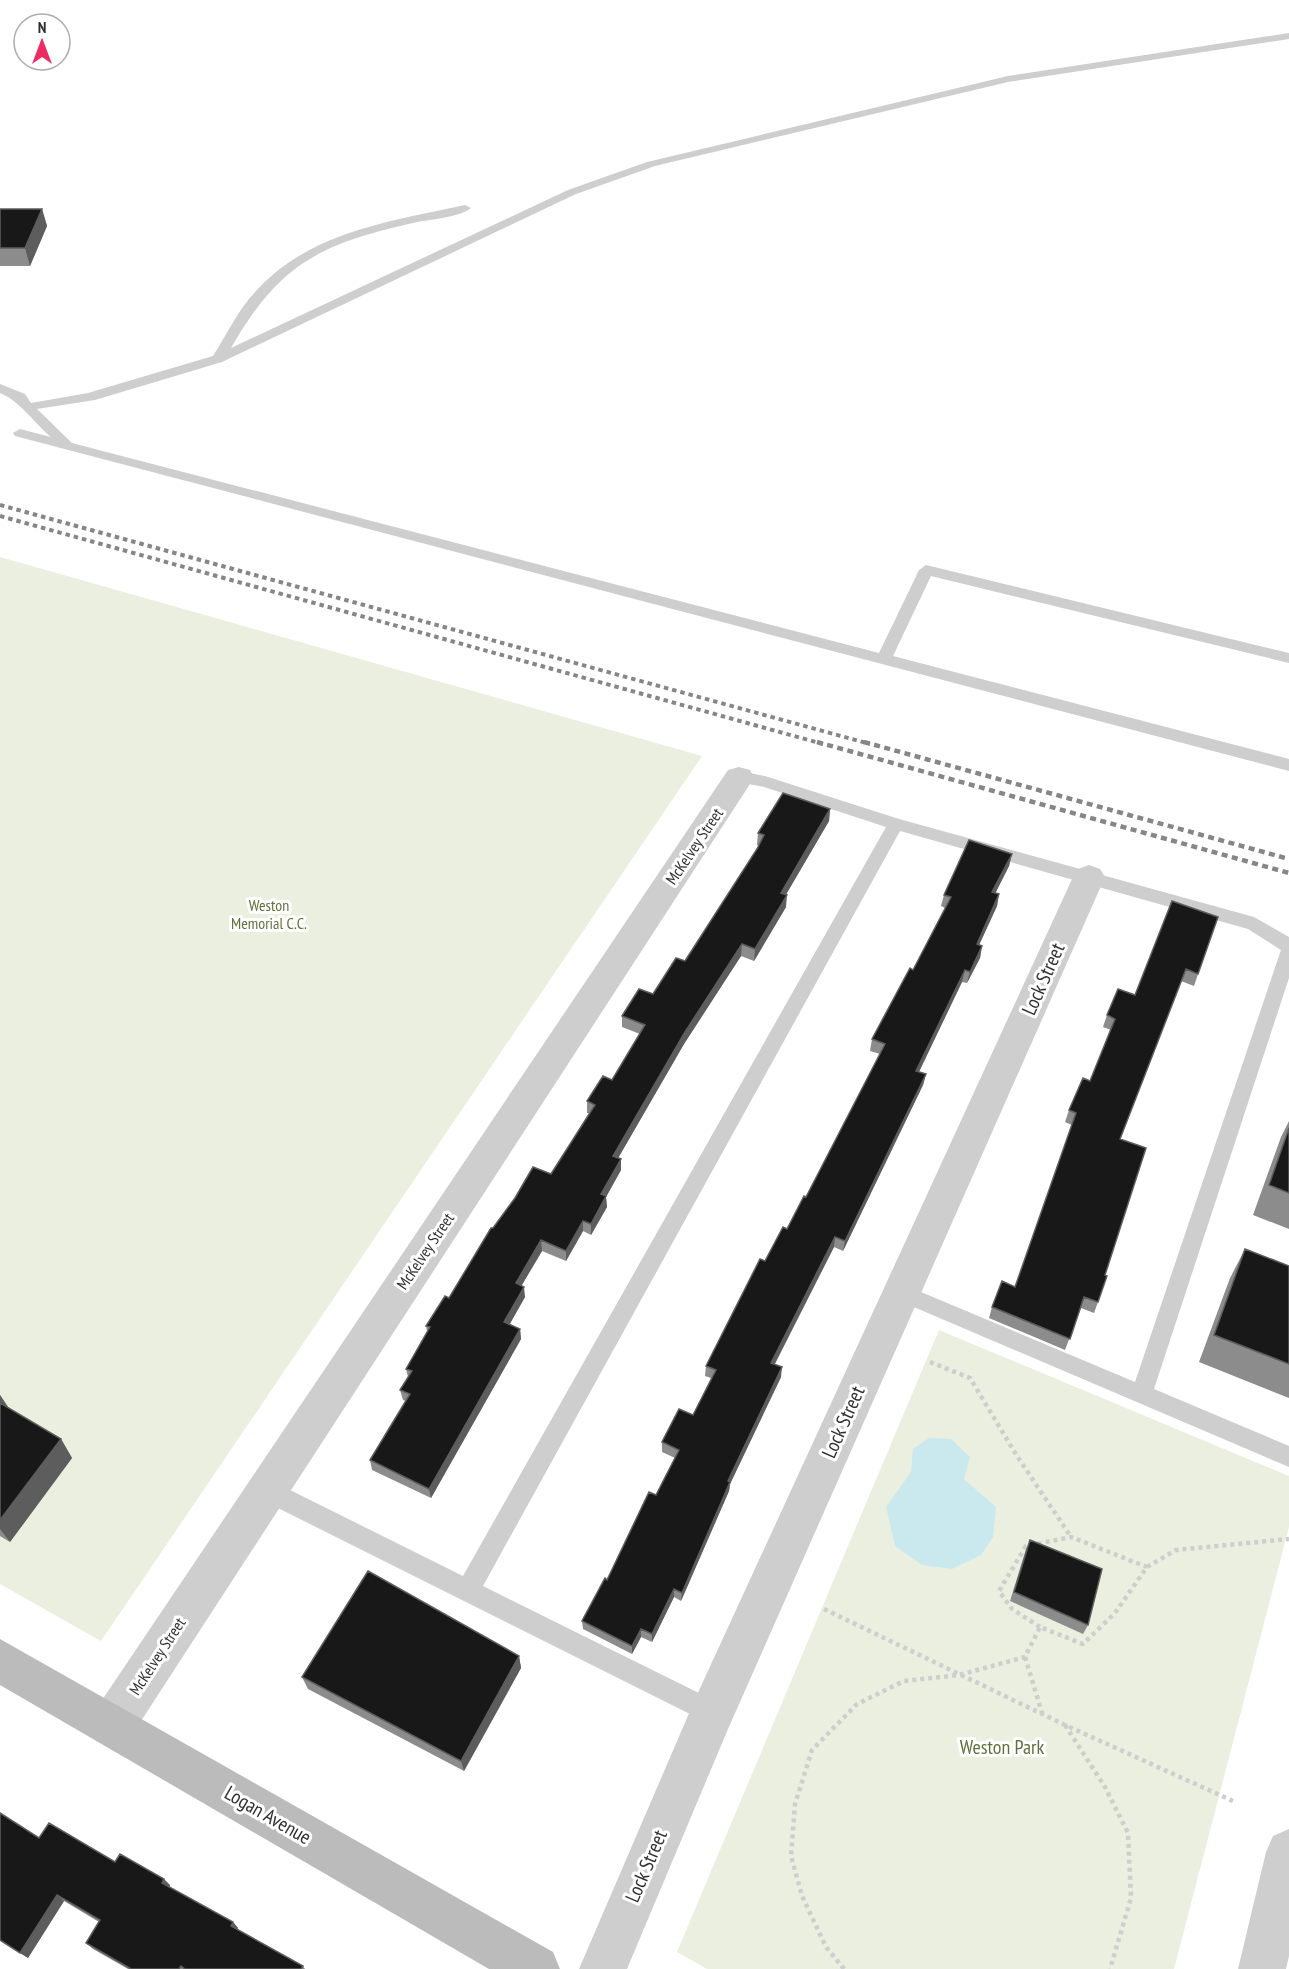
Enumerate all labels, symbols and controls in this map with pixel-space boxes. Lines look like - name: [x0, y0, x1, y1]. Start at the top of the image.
- north arrow: [12, 12, 72, 72]
- text: N: [38, 17, 46, 37]
- street label: McKelvey Street: [661, 803, 727, 888]
- park label: Weston Memorial C.C.: [231, 895, 307, 933]
- street label: Lock Street: [1016, 938, 1071, 1019]
- street label: McKelvey Street: [392, 1208, 458, 1293]
- street label: Lock Street: [816, 1381, 871, 1462]
- street label: McKelvey Street: [125, 1613, 190, 1698]
- park label: Weston Park: [960, 1734, 1044, 1760]
- street label: Logan Avenue: [220, 1780, 316, 1850]
- street label: Lock Street: [619, 1825, 673, 1906]

